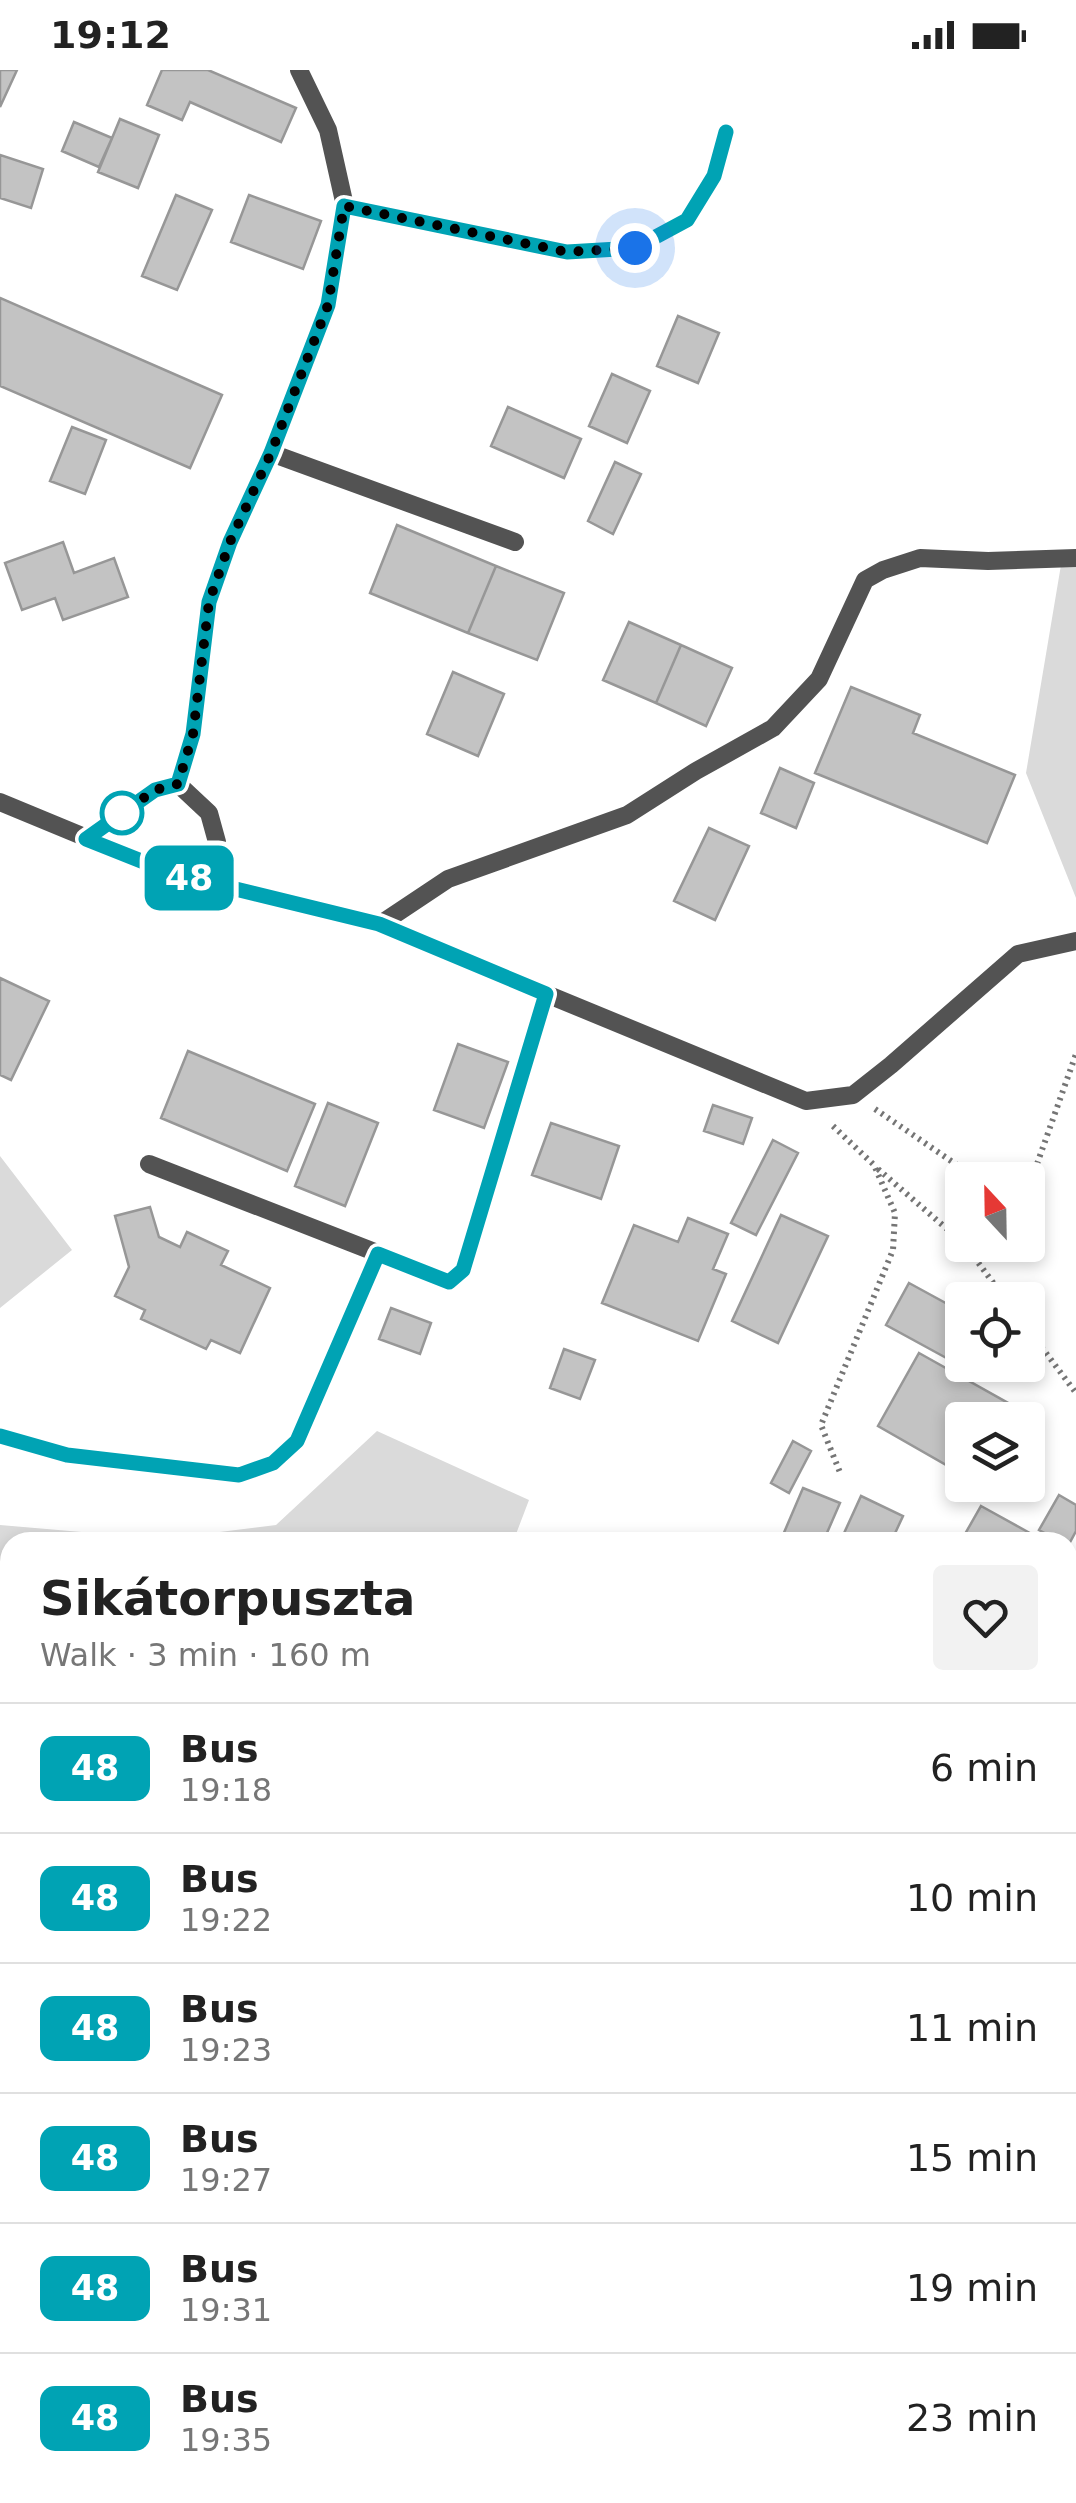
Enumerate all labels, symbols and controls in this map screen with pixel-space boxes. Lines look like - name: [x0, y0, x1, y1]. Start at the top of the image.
- text: 19:12: [50, 13, 171, 57]
- your location: [610, 223, 660, 273]
- unlabelled marker: [101, 792, 143, 834]
- line badge: 48: [144, 846, 234, 910]
- text: 48: [165, 858, 213, 898]
- north arrow: [945, 1162, 1045, 1262]
- map controls: [945, 1162, 1045, 1502]
- button: locate: [945, 1282, 1045, 1382]
- button: layers: [945, 1402, 1045, 1502]
- button: heart: [933, 1565, 1038, 1670]
- text: Sikátorpuszta: [40, 1570, 415, 1626]
- text: Walk · 3 min · 160 m: [40, 1636, 371, 1674]
- text: Bus: [180, 1727, 259, 1771]
- text: 6 min: [930, 1746, 1038, 1790]
- text: 48: [71, 1748, 119, 1788]
- text: 19:18: [180, 1771, 272, 1809]
- text: Bus: [180, 1857, 259, 1901]
- text: 10 min: [906, 1876, 1038, 1920]
- text: 48: [71, 1878, 119, 1918]
- text: 19:22: [180, 1901, 272, 1939]
- text: Bus: [180, 1987, 259, 2031]
- text: 11 min: [906, 2006, 1038, 2050]
- text: 48: [71, 2008, 119, 2048]
- text: 19:23: [180, 2031, 272, 2069]
- text: Bus: [180, 2117, 259, 2161]
- text: 15 min: [906, 2136, 1038, 2180]
- text: 48: [71, 2138, 119, 2178]
- text: 19:27: [180, 2161, 272, 2199]
- text: Bus: [180, 2247, 259, 2291]
- text: 19 min: [906, 2266, 1038, 2310]
- text: 48: [71, 2268, 119, 2308]
- text: 19:31: [180, 2291, 272, 2329]
- text: Bus: [180, 2377, 259, 2421]
- text: 23 min: [906, 2396, 1038, 2440]
- text: 48: [71, 2398, 119, 2438]
- text: 19:35: [180, 2421, 272, 2459]

